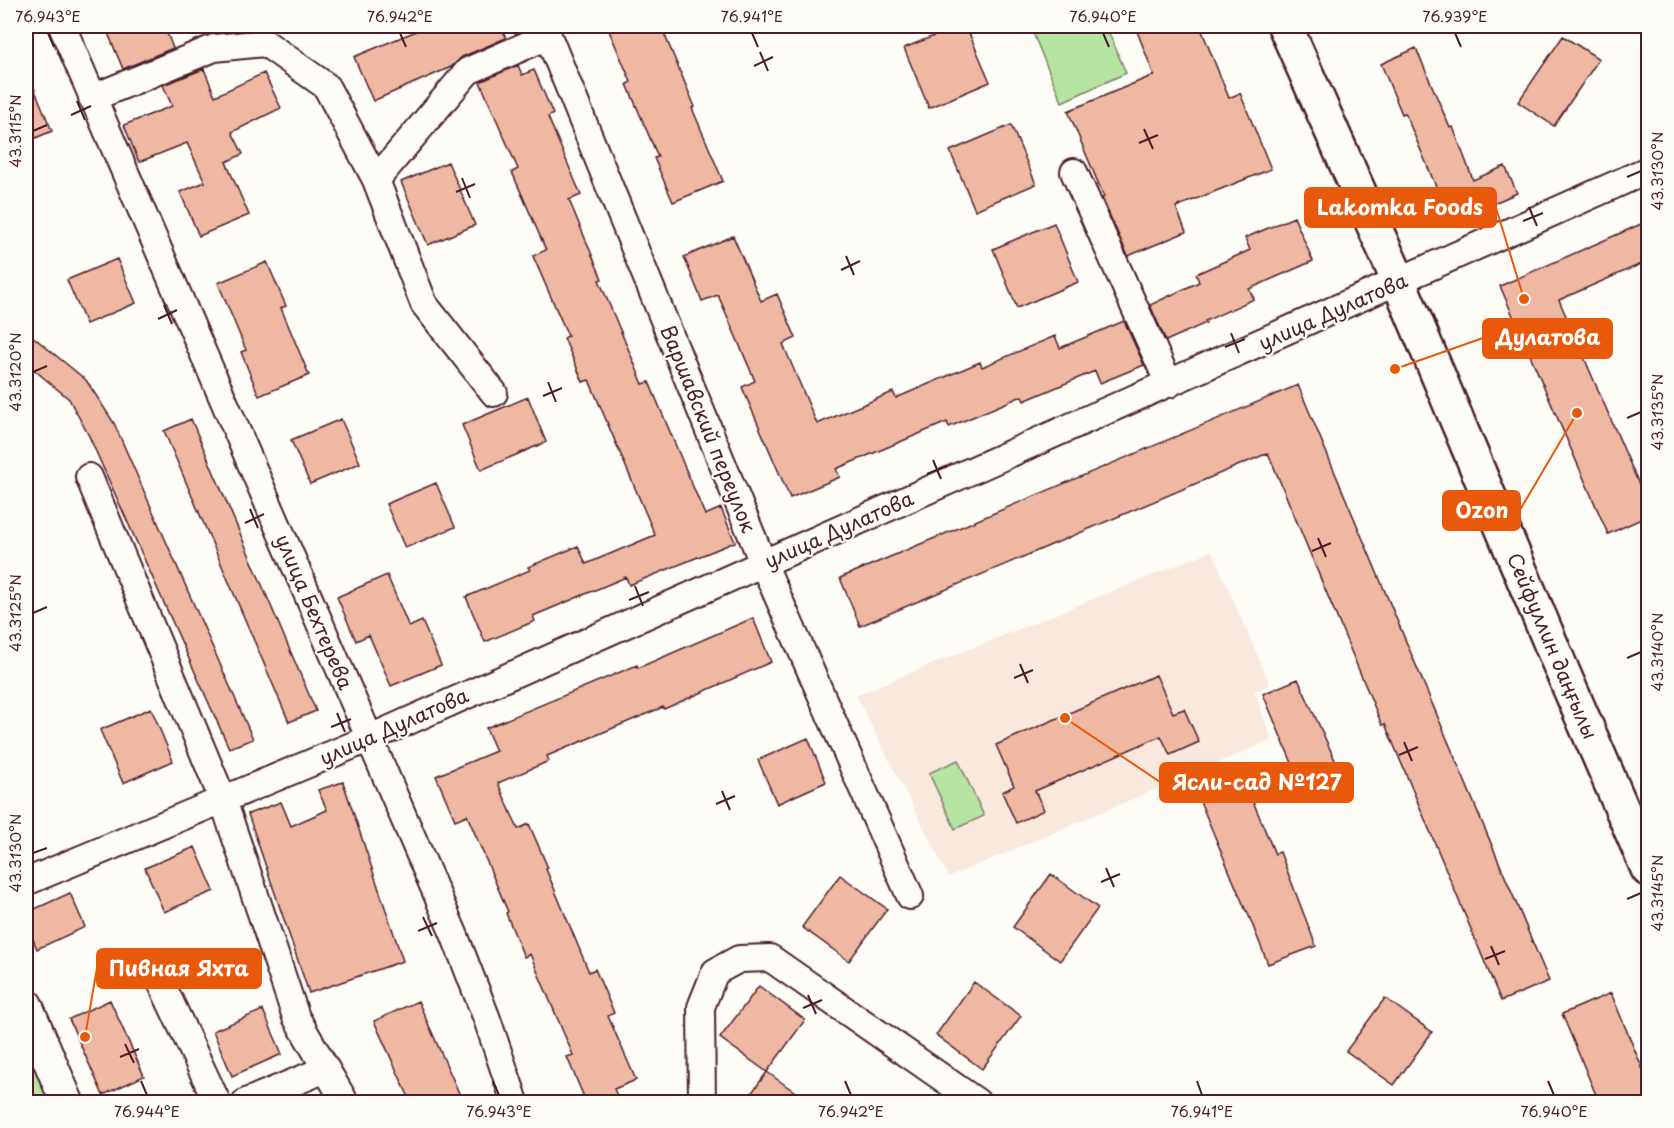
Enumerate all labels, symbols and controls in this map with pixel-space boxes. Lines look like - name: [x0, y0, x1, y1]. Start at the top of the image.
- text: 76.943°E: [15, 4, 81, 27]
- text: 76.942°E: [367, 4, 433, 27]
- text: 76.941°E: [721, 4, 783, 27]
- text: 76.940°E: [1069, 4, 1137, 27]
- text: 76.939°E: [1422, 4, 1488, 27]
- text: 43.3115°N: [3, 94, 26, 168]
- text: 43.3130°N: [1645, 132, 1668, 210]
- callout: Lakomka Foods: [1305, 188, 1496, 227]
- text: Lakomka Foods: [1317, 190, 1483, 222]
- street label: улица Дулатова: [1253, 265, 1412, 357]
- callout: Дулатова: [1483, 319, 1612, 358]
- street label: Варшавский переулок: [654, 320, 764, 537]
- text: Дулатова: [1495, 320, 1600, 352]
- text: 43.3120°N: [3, 332, 26, 412]
- text: 43.3135°N: [1645, 373, 1668, 451]
- street label: улица Дулатова: [759, 483, 918, 575]
- callout: Ozon: [1443, 491, 1520, 530]
- text: Ozon: [1456, 493, 1508, 525]
- street label: улица Бехтерева: [269, 529, 361, 695]
- street label: Сейфуллин даңғылы: [1500, 548, 1606, 744]
- text: 43.3125°N: [3, 574, 26, 652]
- text: 43.3140°N: [1645, 613, 1668, 691]
- street label: улица Дулатова: [314, 680, 473, 772]
- callout: Ясли-сад №127: [1160, 763, 1353, 802]
- text: Ясли-сад №127: [1172, 765, 1342, 797]
- text: 43.3130°N: [3, 814, 26, 892]
- text: 43.3145°N: [1645, 854, 1668, 932]
- callout: Пивная Яхта: [97, 949, 261, 988]
- text: Пивная Яхта: [109, 951, 249, 983]
- text: 76.944°E: [114, 1099, 180, 1122]
- text: 76.943°E: [466, 1099, 532, 1122]
- text: 76.942°E: [818, 1099, 884, 1122]
- text: 76.941°E: [1171, 1099, 1233, 1122]
- text: 76.940°E: [1520, 1099, 1588, 1122]

